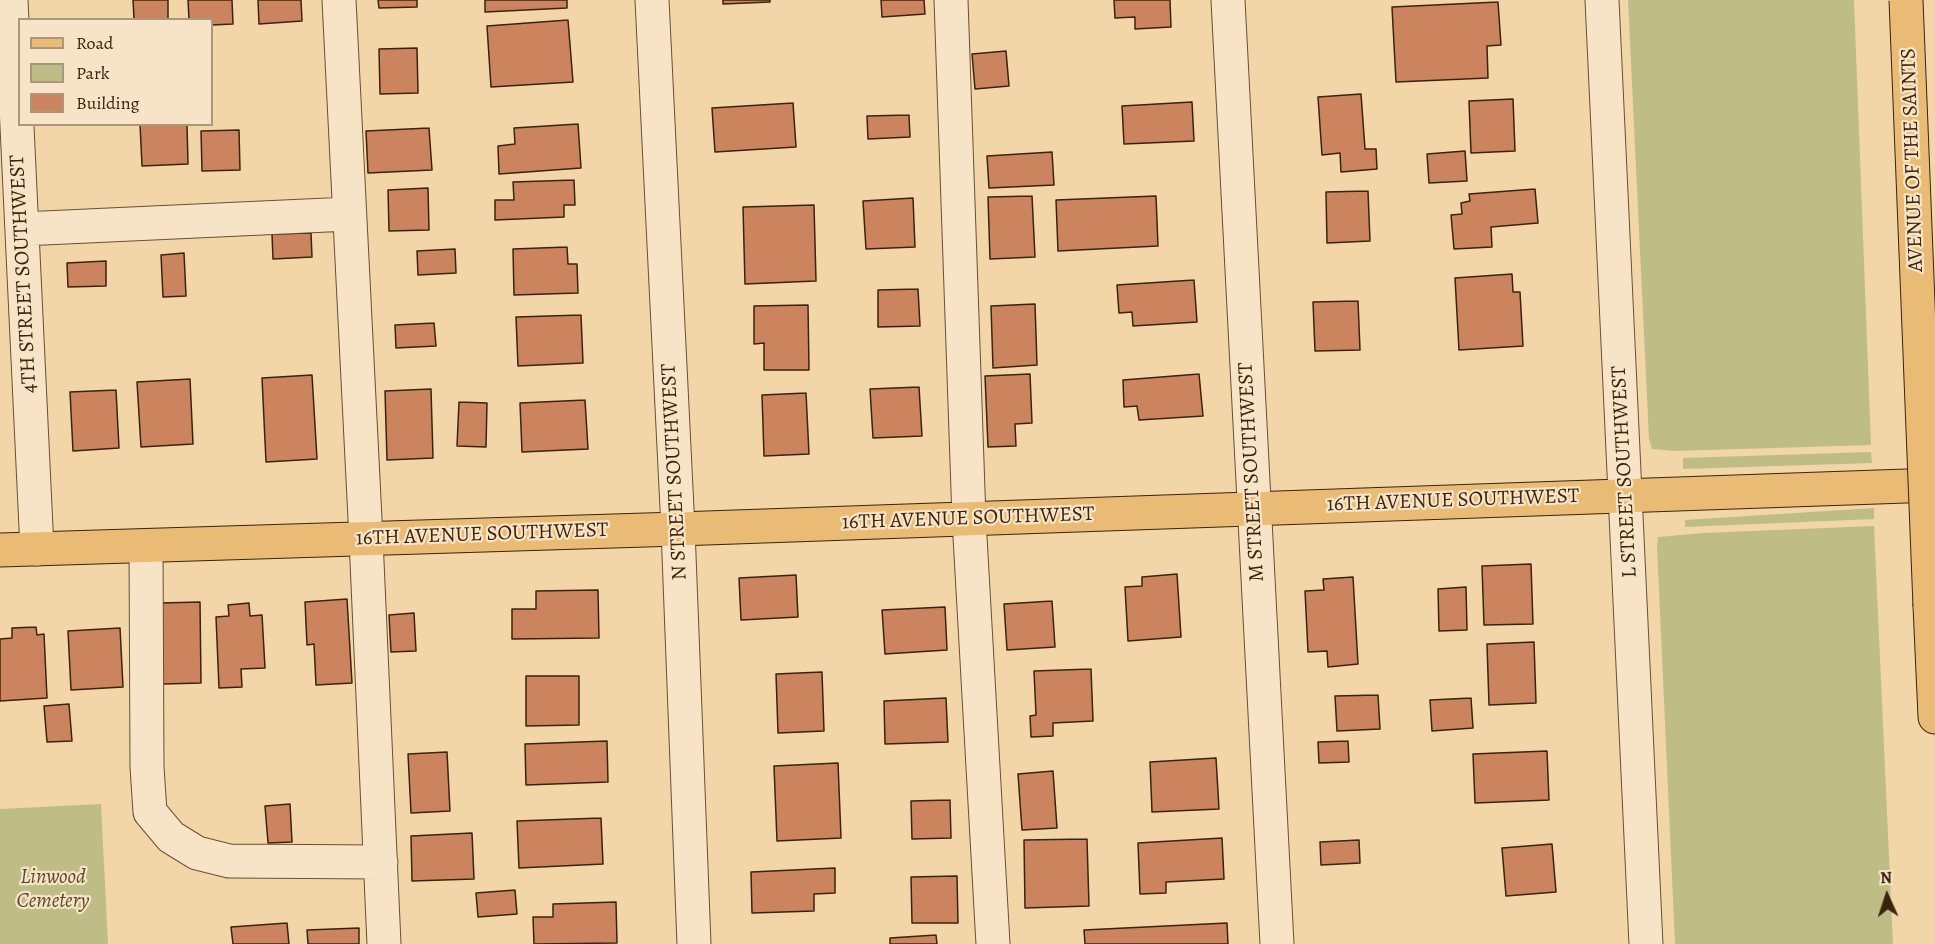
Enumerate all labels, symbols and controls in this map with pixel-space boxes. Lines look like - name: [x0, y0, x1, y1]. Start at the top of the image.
- legend: [18, 18, 213, 126]
- text: Road: [76, 31, 113, 55]
- street label: AVENUE OF THE SAINTS: [1896, 48, 1930, 272]
- text: Park: [76, 61, 110, 85]
- text: Building: [76, 91, 140, 115]
- street label: 4TH STREET SOUTHWEST: [5, 154, 43, 394]
- street label: M STREET SOUTHWEST: [1234, 362, 1270, 582]
- street label: N STREET SOUTHWEST: [657, 363, 693, 581]
- street label: L STREET SOUTHWEST: [1607, 365, 1643, 579]
- street label: 16TH AVENUE SOUTHWEST: [1326, 484, 1580, 518]
- street label: 16TH AVENUE SOUTHWEST: [841, 502, 1095, 536]
- street label: 16TH AVENUE SOUTHWEST: [355, 518, 609, 552]
- park label: Linwood Cemetery: [17, 865, 89, 915]
- north arrow: [1857, 866, 1917, 926]
- text: N: [1880, 867, 1892, 889]

